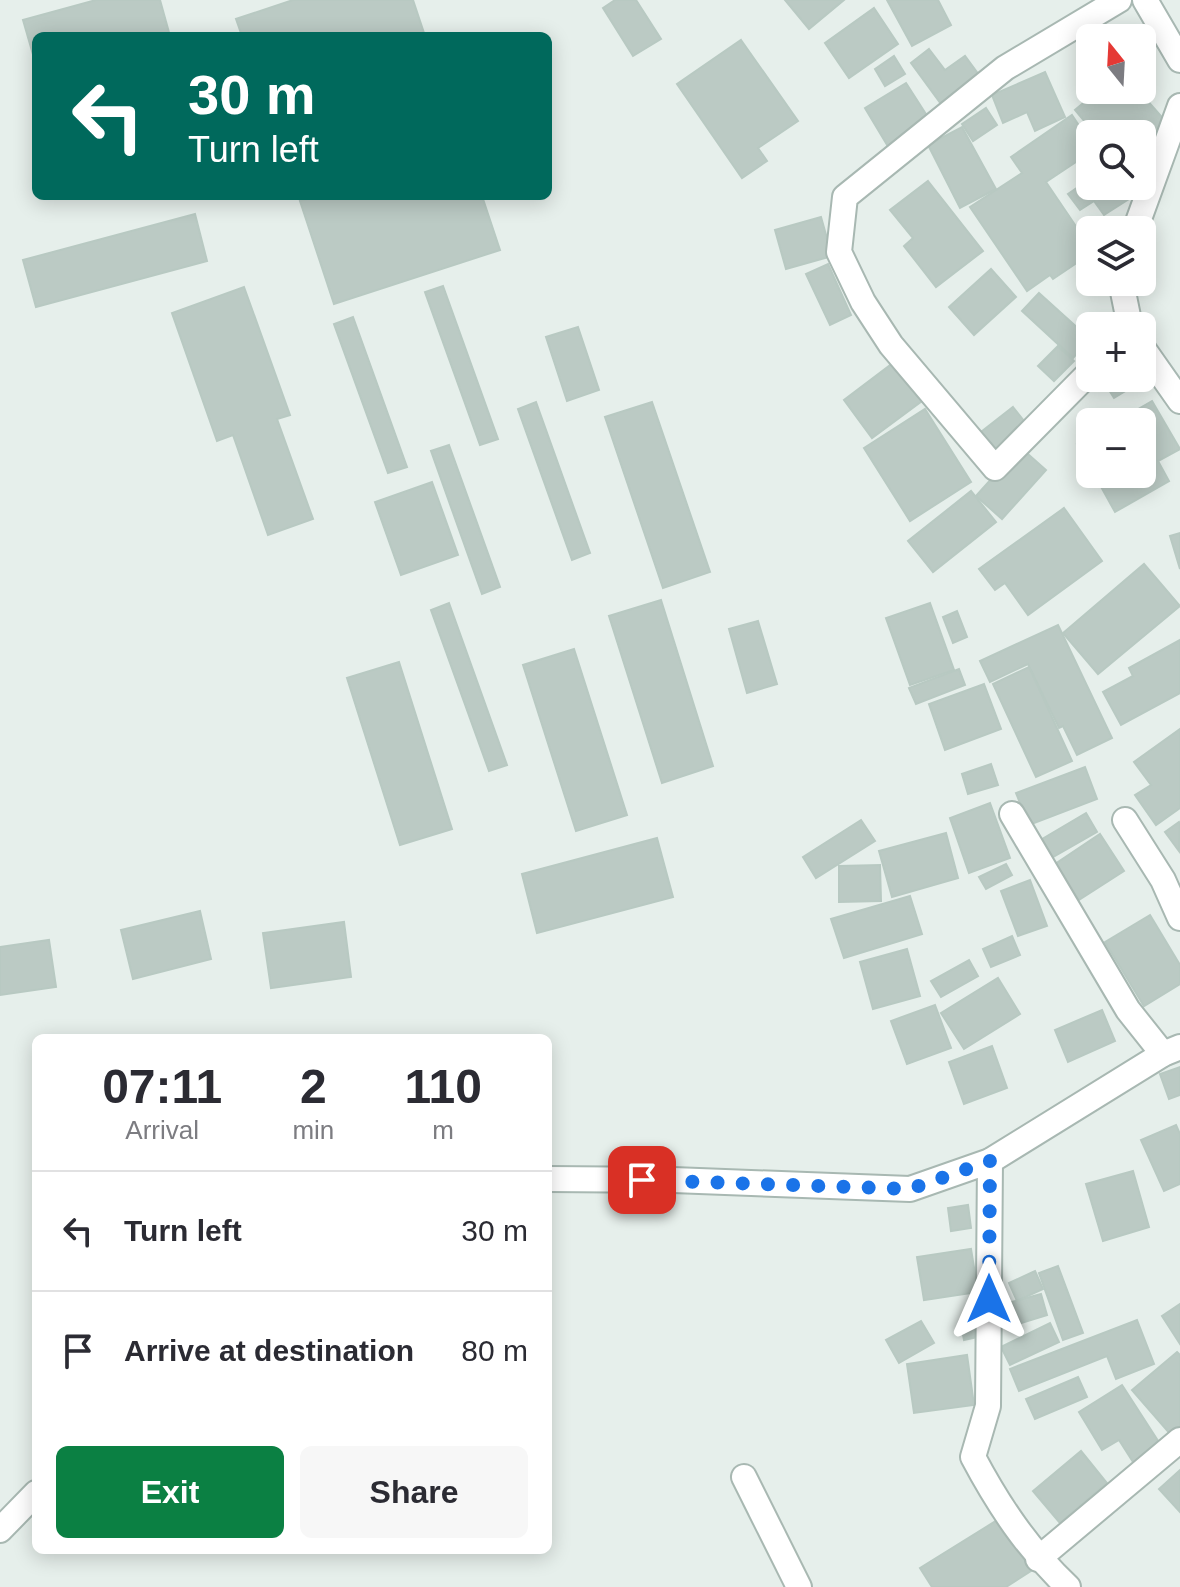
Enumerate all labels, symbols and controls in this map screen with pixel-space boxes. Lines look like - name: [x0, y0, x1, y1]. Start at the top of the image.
- north arrow: [1076, 24, 1156, 104]
- map controls: [1076, 24, 1156, 488]
- text: 30 m: [188, 63, 316, 126]
- icon: left: [56, 64, 160, 168]
- button: search: [1076, 120, 1156, 200]
- text: Turn left: [188, 129, 319, 170]
- button: layers: [1076, 216, 1156, 296]
- button: +: [1076, 312, 1156, 392]
- button: −: [1076, 408, 1156, 488]
- text: 07:11: [102, 1060, 222, 1113]
- text: 2: [300, 1060, 327, 1113]
- text: 110: [404, 1060, 482, 1113]
- text: Arrival: [125, 1115, 199, 1145]
- text: min: [292, 1115, 334, 1145]
- text: m: [432, 1115, 454, 1145]
- pin: [608, 1146, 676, 1214]
- icon: arrive: [620, 1158, 664, 1202]
- icon: left: [56, 1209, 100, 1253]
- text: Turn left: [124, 1214, 242, 1247]
- text: 30 m: [461, 1214, 528, 1247]
- position arrow: [947, 1257, 1031, 1341]
- icon: arrive: [56, 1329, 100, 1373]
- text: Arrive at destination: [124, 1334, 414, 1367]
- text: 80 m: [461, 1334, 528, 1367]
- button: Exit: [56, 1446, 284, 1538]
- button: Share: [300, 1446, 528, 1538]

